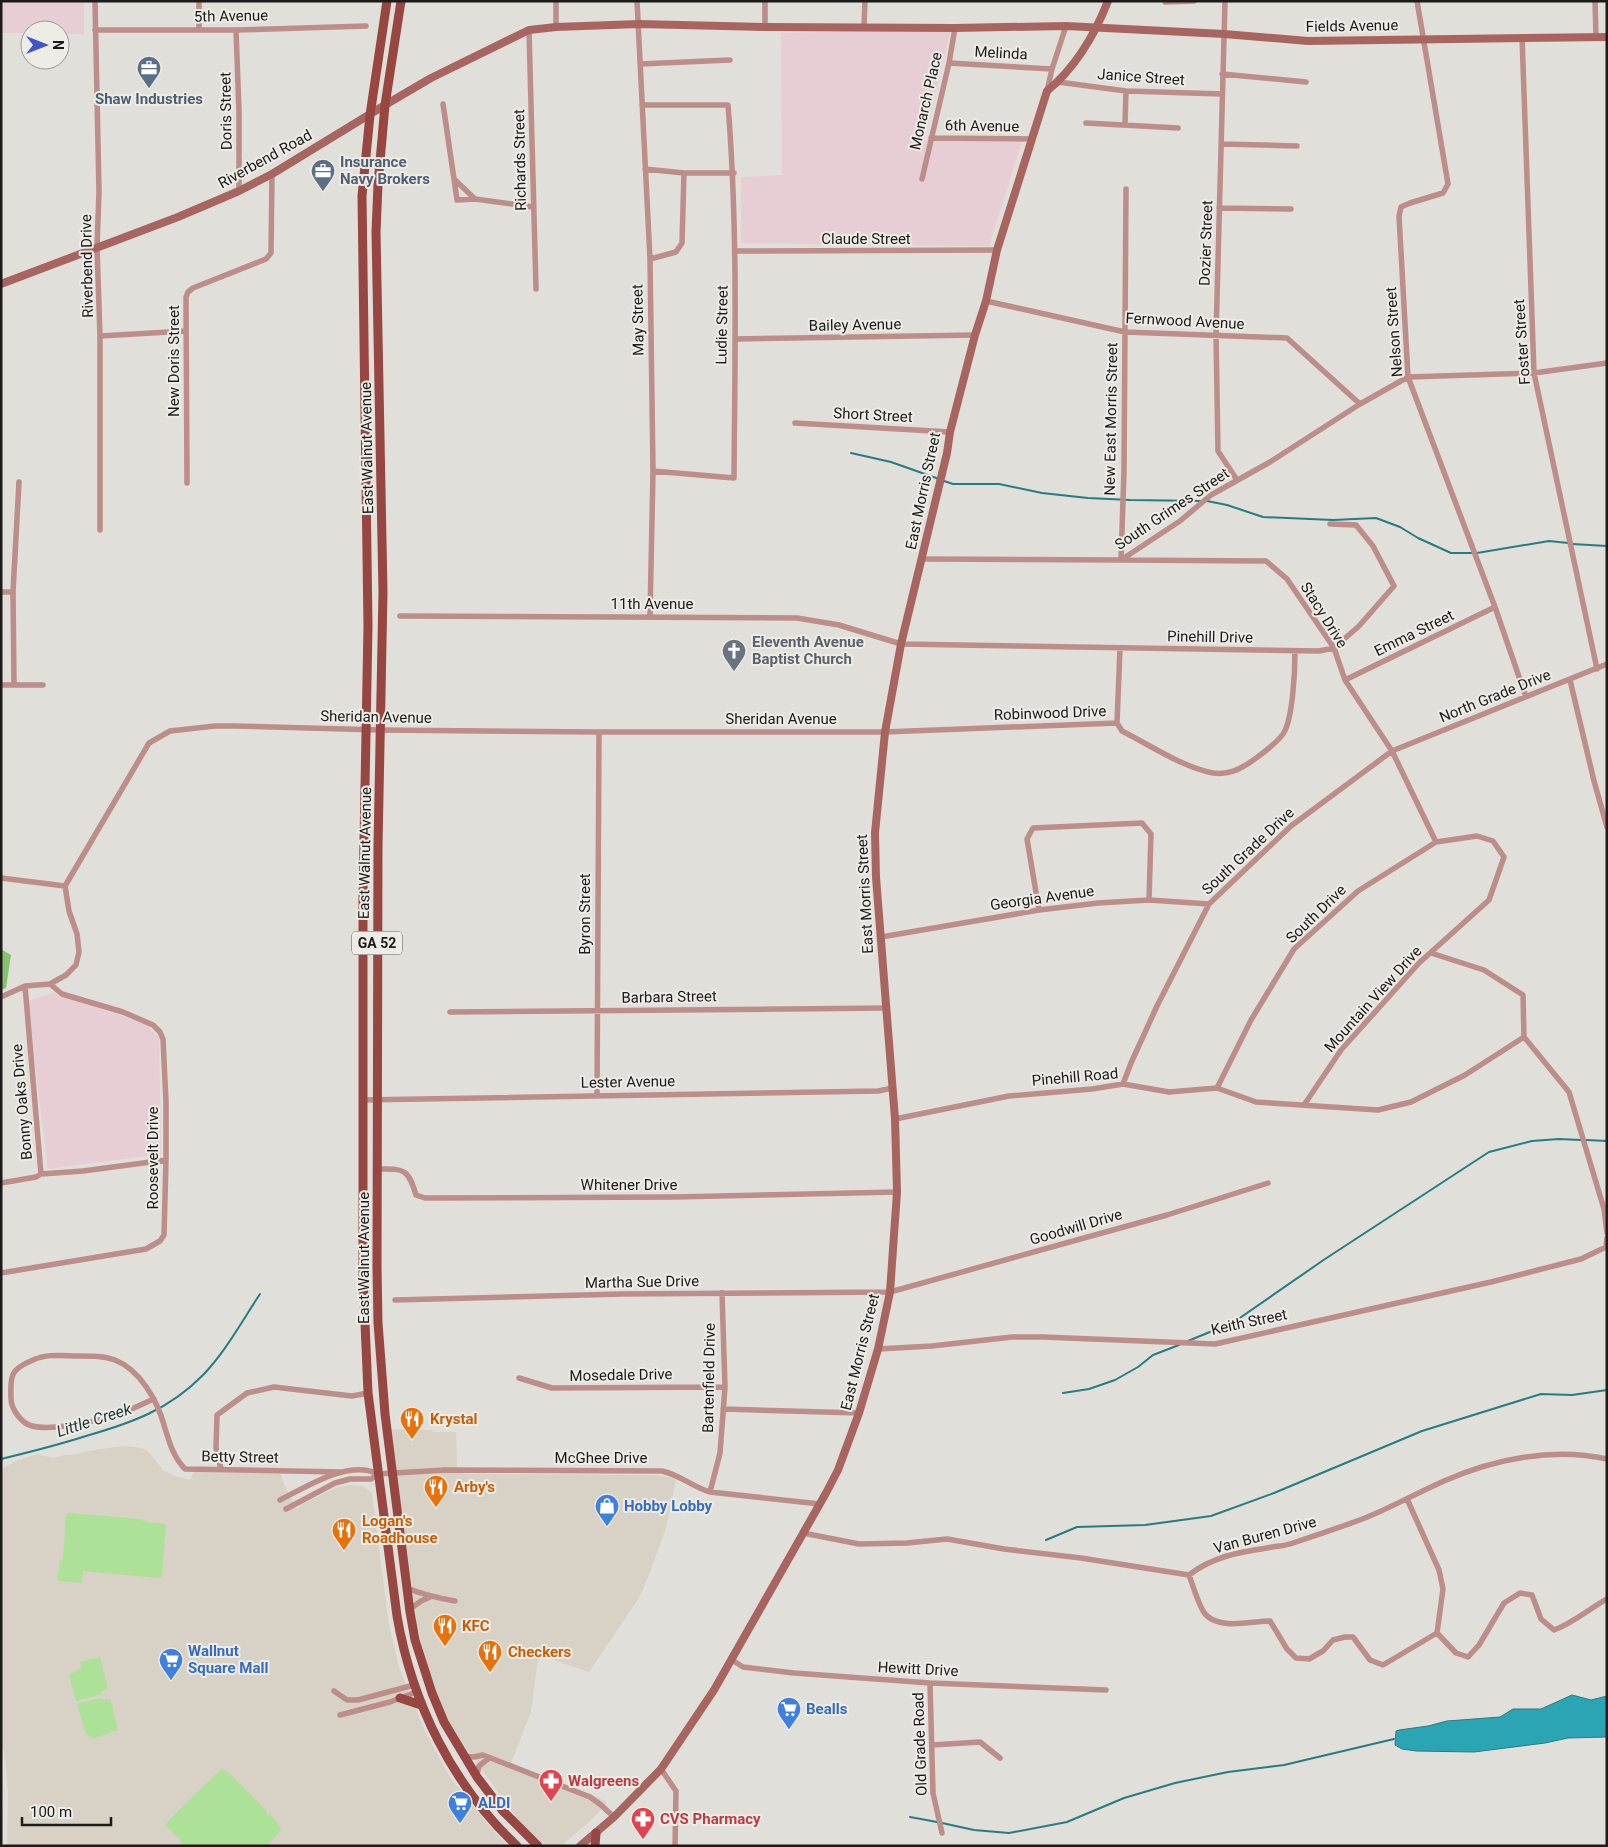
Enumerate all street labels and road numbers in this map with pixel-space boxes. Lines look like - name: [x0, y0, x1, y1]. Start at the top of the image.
- street label: 5th Avenue: [194, 6, 268, 26]
- street label: Fields Avenue: [1306, 16, 1398, 36]
- street label: Melinda: [974, 43, 1028, 63]
- street label: Monarch Place: [906, 50, 946, 152]
- street label: Janice Street: [1097, 65, 1185, 89]
- street label: Doris Street: [216, 72, 236, 150]
- street label: Richards Street: [510, 109, 530, 211]
- street label: 6th Avenue: [945, 116, 1019, 136]
- street label: Riverbend Road: [215, 126, 315, 192]
- street label: Dozier Street: [1196, 200, 1216, 286]
- street label: Riverbend Drive: [77, 214, 97, 318]
- street label: Claude Street: [821, 230, 911, 248]
- street label: May Street: [628, 284, 648, 356]
- street label: Ludie Street: [712, 285, 732, 365]
- street label: Nelson Street: [1382, 286, 1406, 378]
- street label: Foster Street: [1510, 299, 1534, 385]
- street label: New Doris Street: [165, 305, 183, 417]
- street label: Fernwood Avenue: [1125, 309, 1245, 333]
- street label: Bailey Avenue: [809, 315, 901, 335]
- street label: New East Morris Street: [1101, 342, 1121, 496]
- street label: East Walnut Avenue: [357, 382, 377, 514]
- street label: Short Street: [833, 404, 913, 426]
- street label: East Morris Street: [902, 431, 944, 551]
- street label: South Grimes Street: [1112, 464, 1233, 554]
- street label: Stacy Drive: [1297, 579, 1351, 651]
- street label: 11th Avenue: [611, 595, 693, 613]
- street label: Emma Street: [1371, 606, 1457, 660]
- street label: Pinehill Drive: [1167, 627, 1253, 647]
- street label: North Grade Drive: [1437, 665, 1553, 727]
- street label: Robinwood Drive: [994, 702, 1107, 724]
- street label: Sheridan Avenue: [320, 707, 432, 727]
- street label: Sheridan Avenue: [725, 710, 837, 728]
- street label: East Walnut Avenue: [355, 787, 375, 919]
- street label: South Grade Drive: [1198, 804, 1298, 898]
- street label: East Morris Street: [853, 834, 877, 954]
- street label: Byron Street: [576, 873, 594, 955]
- street label: South Drive: [1282, 881, 1350, 947]
- street label: Georgia Avenue: [989, 882, 1095, 914]
- road number: GA 52: [352, 931, 402, 954]
- street label: Mountain View Drive: [1321, 942, 1425, 1056]
- street label: Barbara Street: [621, 987, 717, 1007]
- street label: Bonny Oaks Drive: [8, 1043, 36, 1161]
- street label: Pinehill Road: [1031, 1064, 1119, 1090]
- street label: Lester Avenue: [581, 1072, 675, 1092]
- street label: Roosevelt Drive: [144, 1106, 162, 1210]
- street label: Whitener Drive: [581, 1176, 677, 1194]
- street label: East Walnut Avenue: [355, 1192, 373, 1324]
- street label: Goodwill Drive: [1028, 1205, 1124, 1249]
- street label: Martha Sue Drive: [585, 1272, 699, 1292]
- street label: East Morris Street: [837, 1292, 883, 1412]
- street label: Keith Street: [1209, 1305, 1289, 1339]
- street label: Bartenfield Drive: [699, 1323, 719, 1433]
- street label: Mosedale Drive: [569, 1365, 673, 1385]
- street label: Betty Street: [201, 1447, 279, 1467]
- street label: McGhee Drive: [555, 1449, 647, 1467]
- street label: Van Buren Drive: [1212, 1513, 1318, 1557]
- street label: Hewitt Drive: [877, 1658, 959, 1680]
- street label: Old Grade Road: [909, 1692, 931, 1796]

